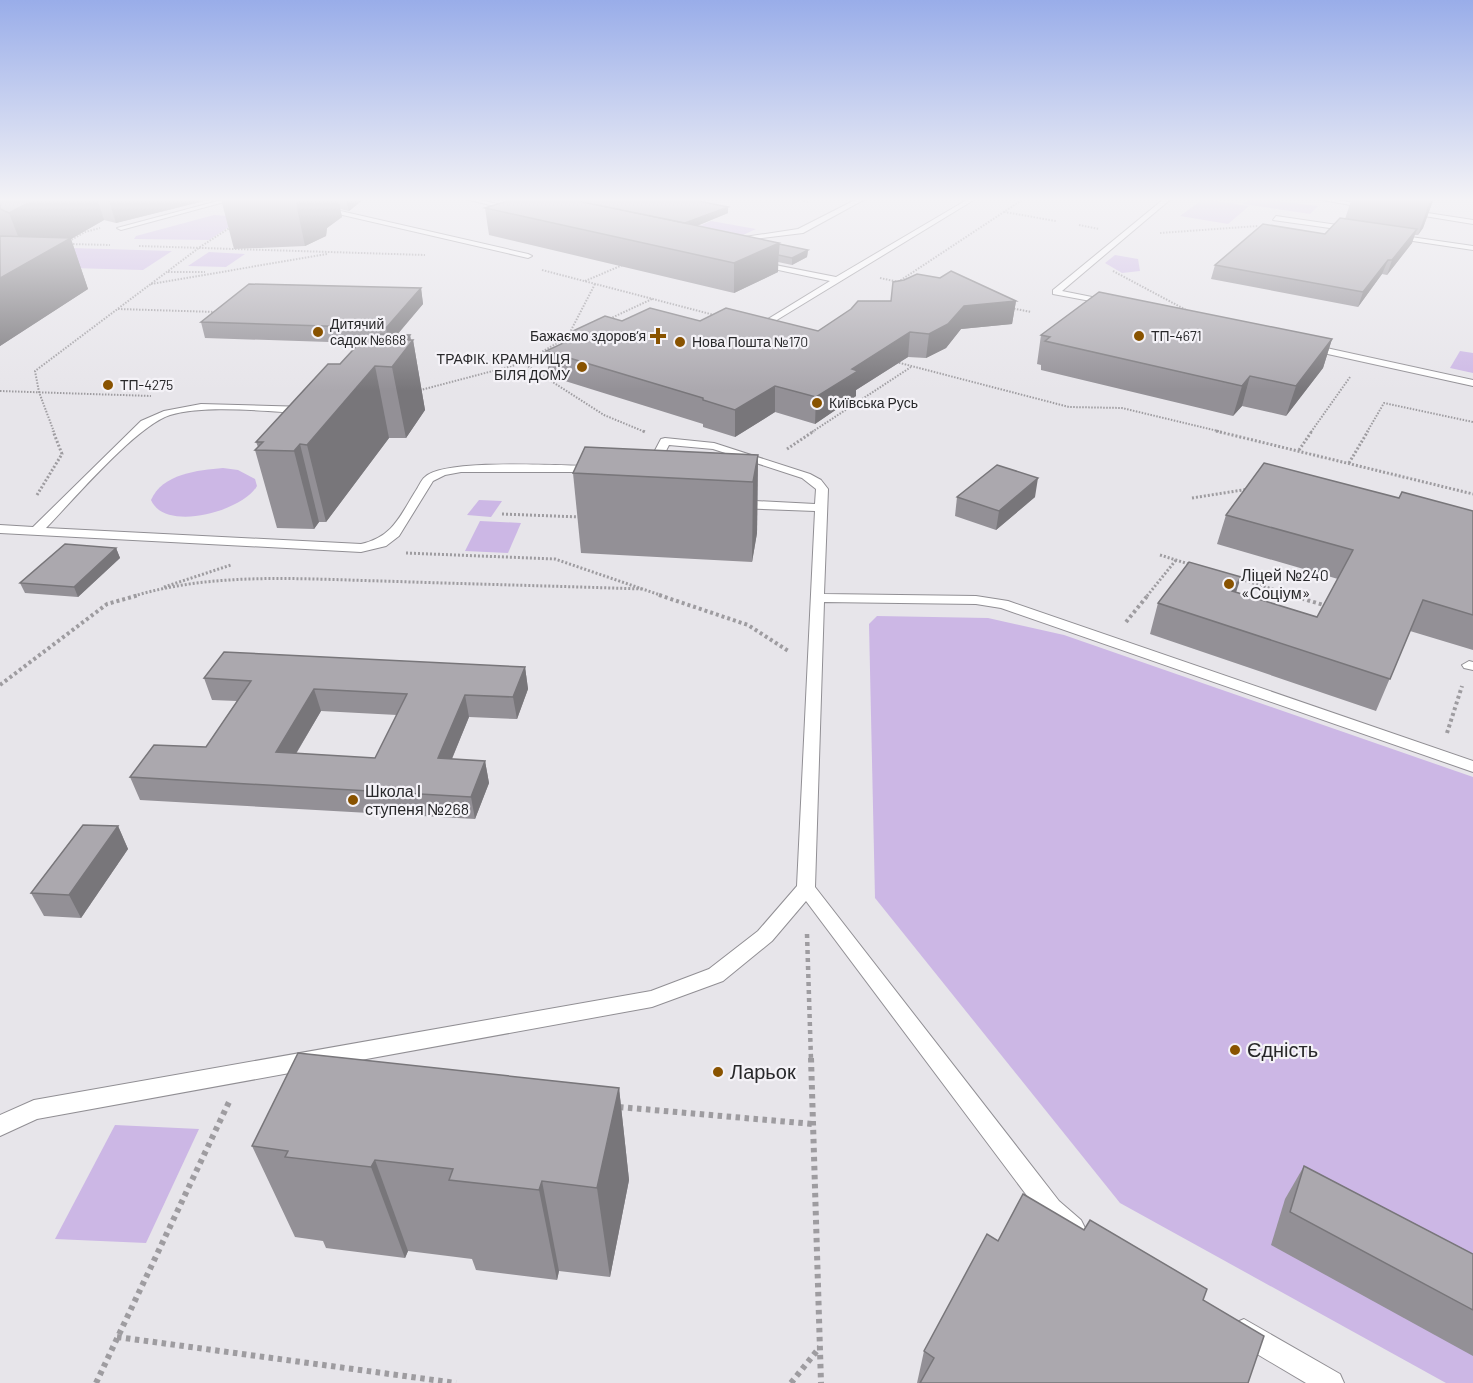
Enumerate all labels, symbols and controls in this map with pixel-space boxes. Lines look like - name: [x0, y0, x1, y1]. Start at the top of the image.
- place label: Дитячий садок №668: [330, 315, 406, 348]
- marker: Дитячий садок №668: [311, 325, 325, 339]
- place label: Бажаємо здоровʼя: [530, 327, 646, 344]
- place label: ТП-4671: [1151, 327, 1202, 344]
- marker: Бажаємо здоровʼя: [651, 329, 665, 343]
- marker: ТП-4671: [1132, 329, 1146, 343]
- place label: Нова Пошта №170: [692, 333, 808, 350]
- marker: Нова Пошта №170: [673, 335, 687, 349]
- place label: ТРАФІК. КРАМНИЦЯ БІЛЯ ДОМУ: [437, 350, 570, 383]
- marker: ТРАФІК. КРАМНИЦЯ БІЛЯ ДОМУ: [575, 360, 589, 374]
- place label: ТП-4275: [120, 376, 173, 393]
- marker: ТП-4275: [101, 378, 115, 392]
- place label: Київська Русь: [829, 394, 918, 411]
- marker: Київська Русь: [810, 396, 824, 410]
- place label: Ліцей №240 «Соціум»: [1241, 565, 1329, 602]
- marker: Ліцей №240 «Соціум»: [1222, 577, 1236, 591]
- place label: Школа І ступеня №268: [365, 781, 469, 818]
- marker: Школа І ступеня №268: [346, 793, 360, 807]
- place label: Єдність: [1247, 1037, 1318, 1061]
- marker: Єдність: [1228, 1043, 1242, 1057]
- place label: Ларьок: [730, 1059, 796, 1083]
- marker: Ларьок: [711, 1065, 725, 1079]

